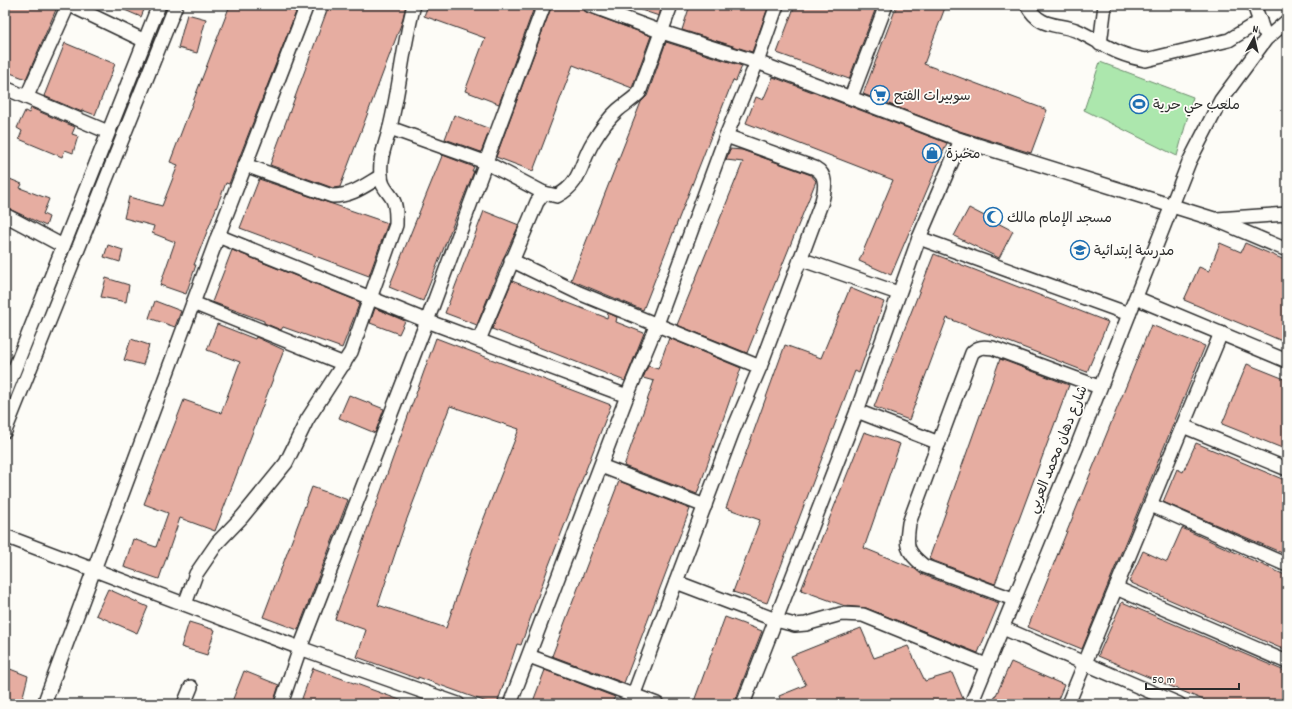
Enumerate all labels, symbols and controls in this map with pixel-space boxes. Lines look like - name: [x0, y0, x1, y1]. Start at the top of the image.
- north arrow: [1234, 18, 1274, 58]
- text: N: [1251, 22, 1259, 38]
- supermarket icon: سوبيرات الفتح: [869, 84, 891, 106]
- place label: سوبيرات الفتح: [894, 87, 971, 107]
- sports icon: ملعب حي حرية: [1128, 93, 1150, 115]
- place label: ملعب حي حرية: [1153, 96, 1240, 117]
- shop icon: مخبزة: [921, 142, 943, 164]
- place label: مخبزة: [946, 145, 980, 165]
- mosque icon: مسجد الإمام مالك: [982, 206, 1004, 228]
- place label: مسجد الإمام مالك: [1007, 209, 1112, 229]
- school or university icon: مدرسة إبتدائية: [1069, 239, 1091, 261]
- place label: مدرسة إبتدائية: [1094, 242, 1174, 262]
- street label: شارع دهان محمد العربي: [1024, 383, 1095, 517]
- scale bar: [1146, 665, 1239, 691]
- text: 50 m: [1152, 672, 1175, 689]

